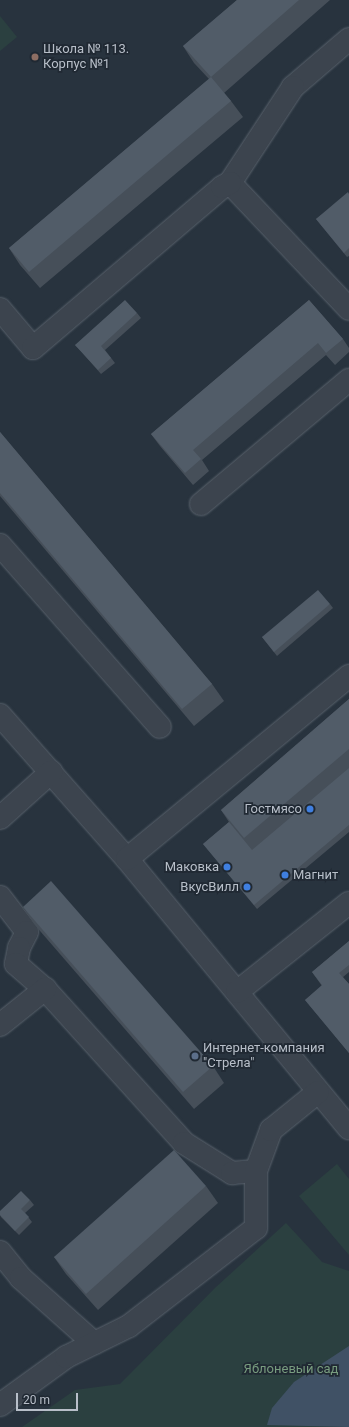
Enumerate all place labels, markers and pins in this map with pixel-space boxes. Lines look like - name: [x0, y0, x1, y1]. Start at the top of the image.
- place label: Школа № 113. Корпус №1: [43, 42, 129, 73]
- marker: Школа № 113. Корпус №1: [30, 52, 40, 62]
- place label: Гостмясо: [244, 801, 302, 817]
- marker: Гостмясо: [305, 804, 315, 814]
- place label: Маковка: [165, 859, 219, 875]
- marker: Маковка: [222, 862, 232, 872]
- place label: Магнит: [293, 867, 338, 883]
- marker: Магнит: [280, 870, 290, 880]
- place label: ВкусВилл: [180, 879, 239, 895]
- marker: ВкусВилл: [242, 882, 252, 892]
- place label: Интернет-компания "Стрела": [203, 1041, 325, 1072]
- marker: Интернет-компания "Стрела": [190, 1051, 200, 1061]

